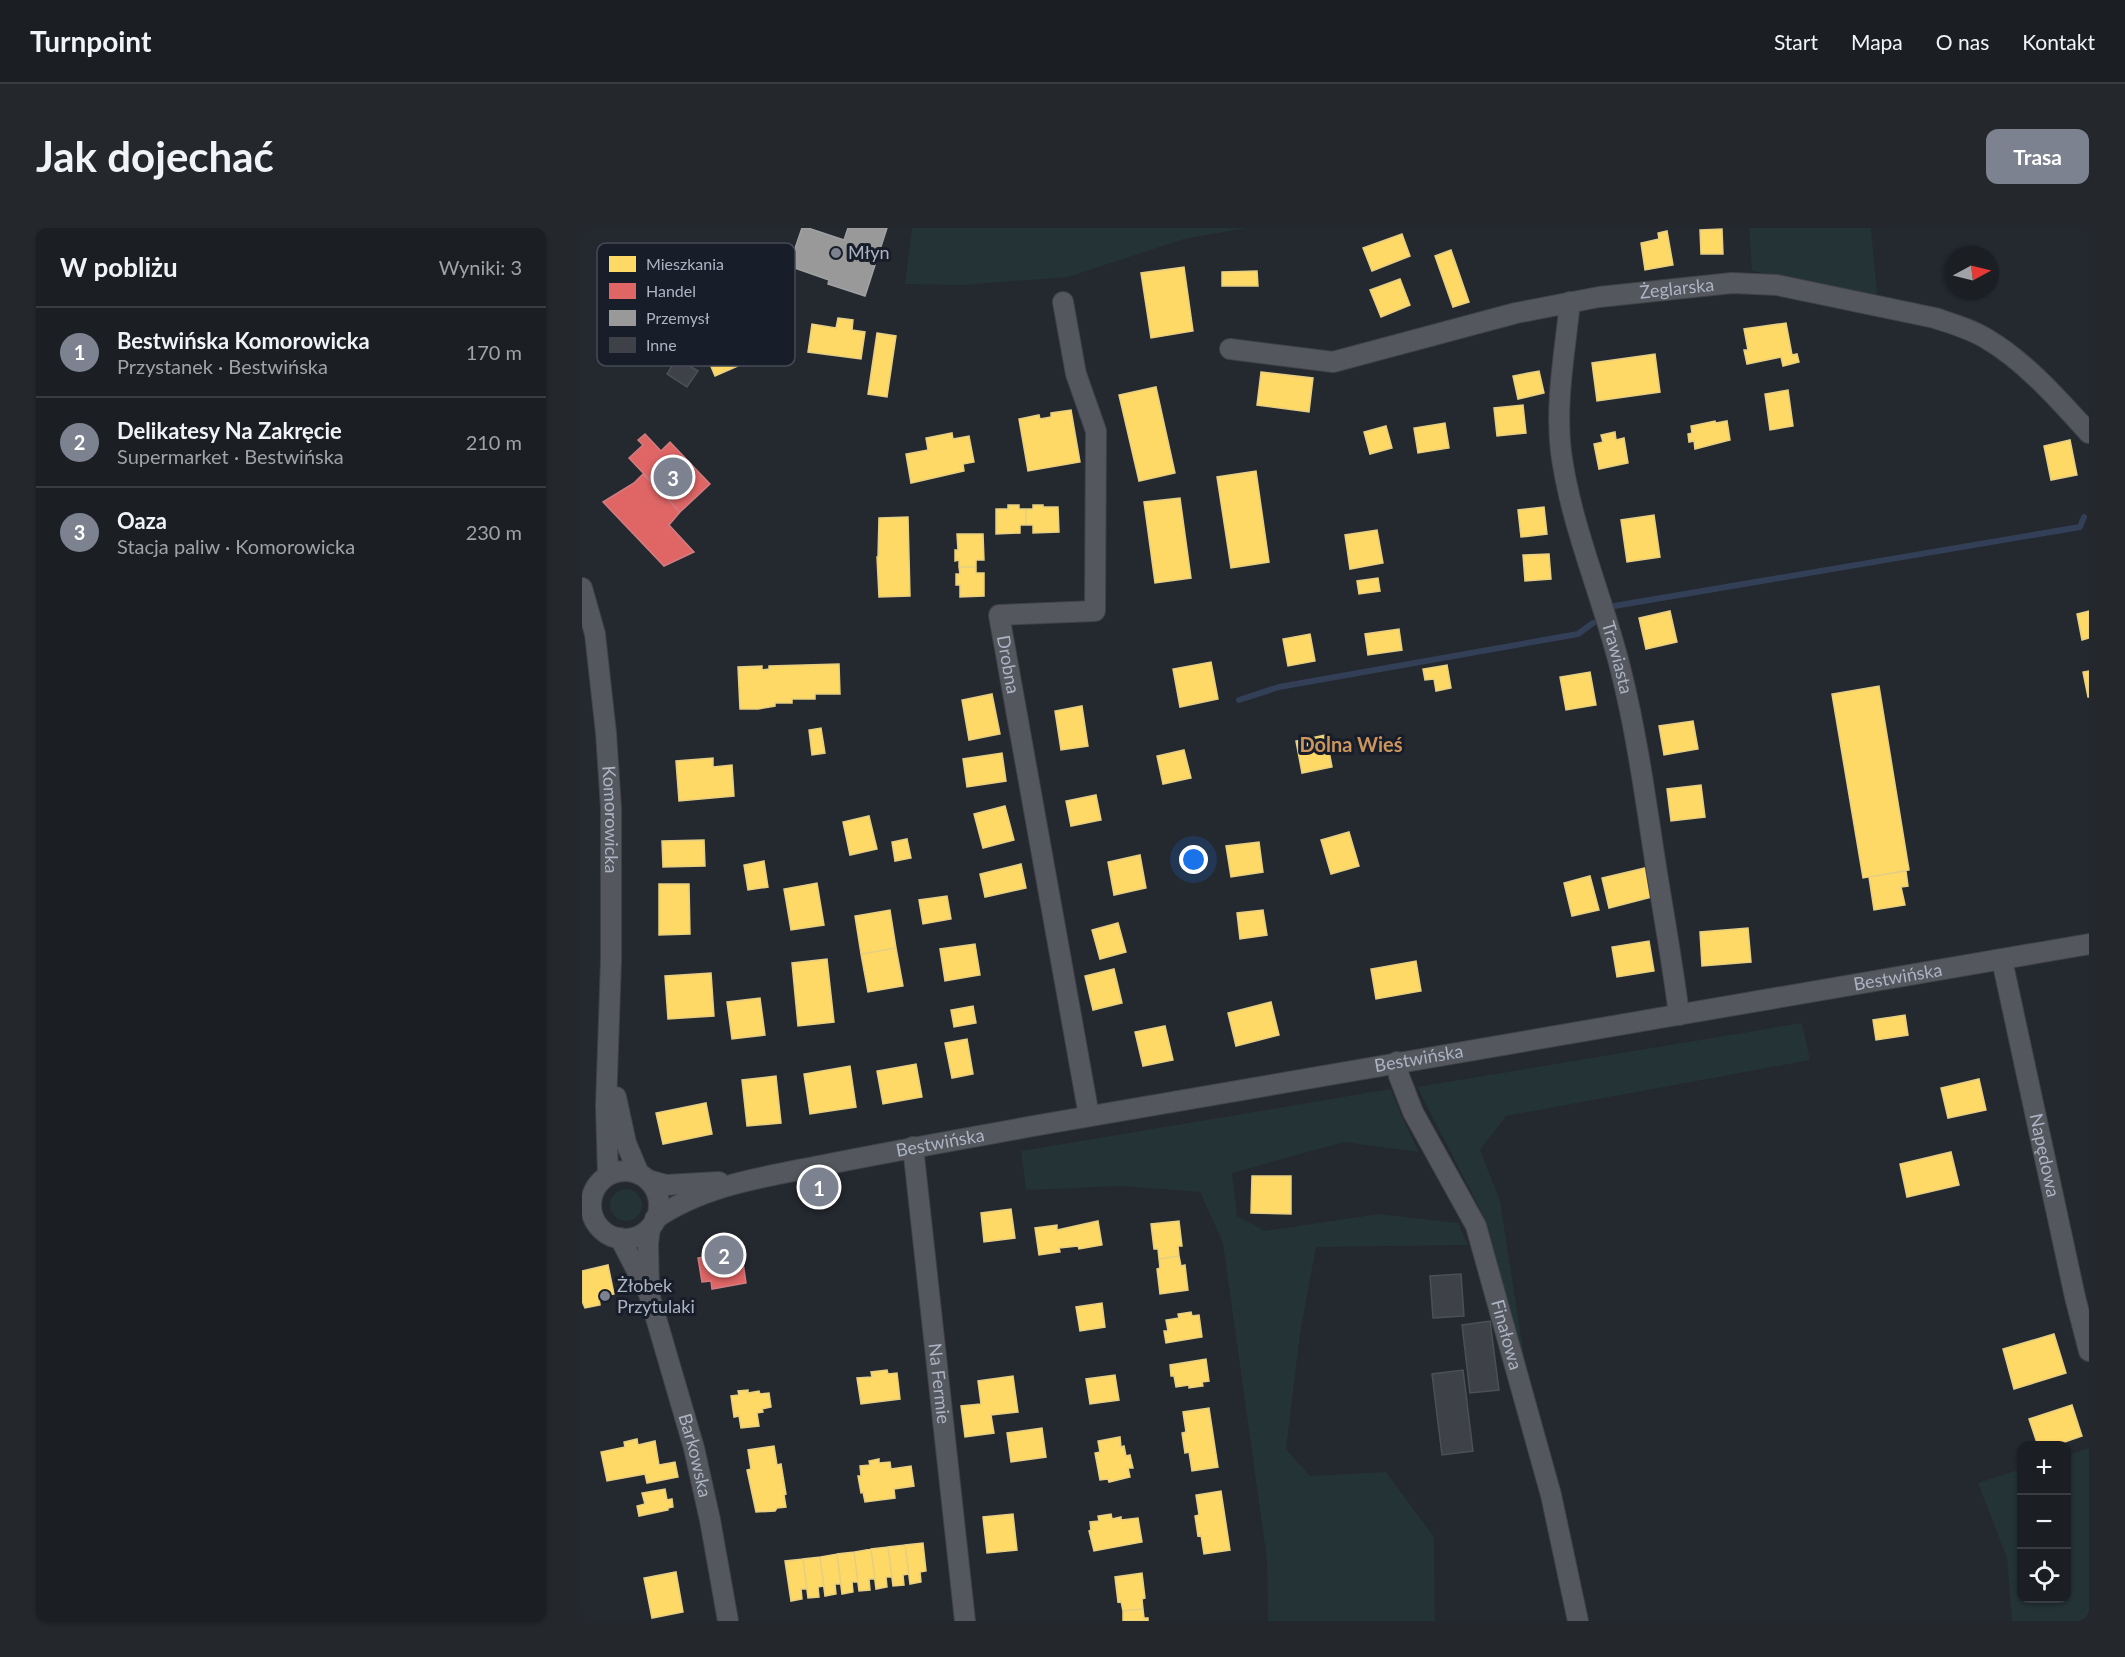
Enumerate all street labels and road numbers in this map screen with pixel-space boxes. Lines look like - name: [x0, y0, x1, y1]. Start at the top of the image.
- street label: Żeglarska: [1638, 273, 1715, 303]
- street label: Trawiasta: [1598, 618, 1638, 696]
- street label: Drobna: [993, 633, 1025, 695]
- street label: Komorowicka: [598, 765, 623, 873]
- street label: Bestwińska: [1852, 958, 1944, 995]
- street label: Bestwińska: [1373, 1039, 1465, 1076]
- street label: Napędowa: [2026, 1111, 2065, 1199]
- street label: Bestwińska: [894, 1123, 986, 1161]
- street label: Finałowa: [1487, 1297, 1528, 1372]
- street label: Na Fermie: [925, 1342, 955, 1425]
- street label: Barkowska: [674, 1411, 717, 1499]

